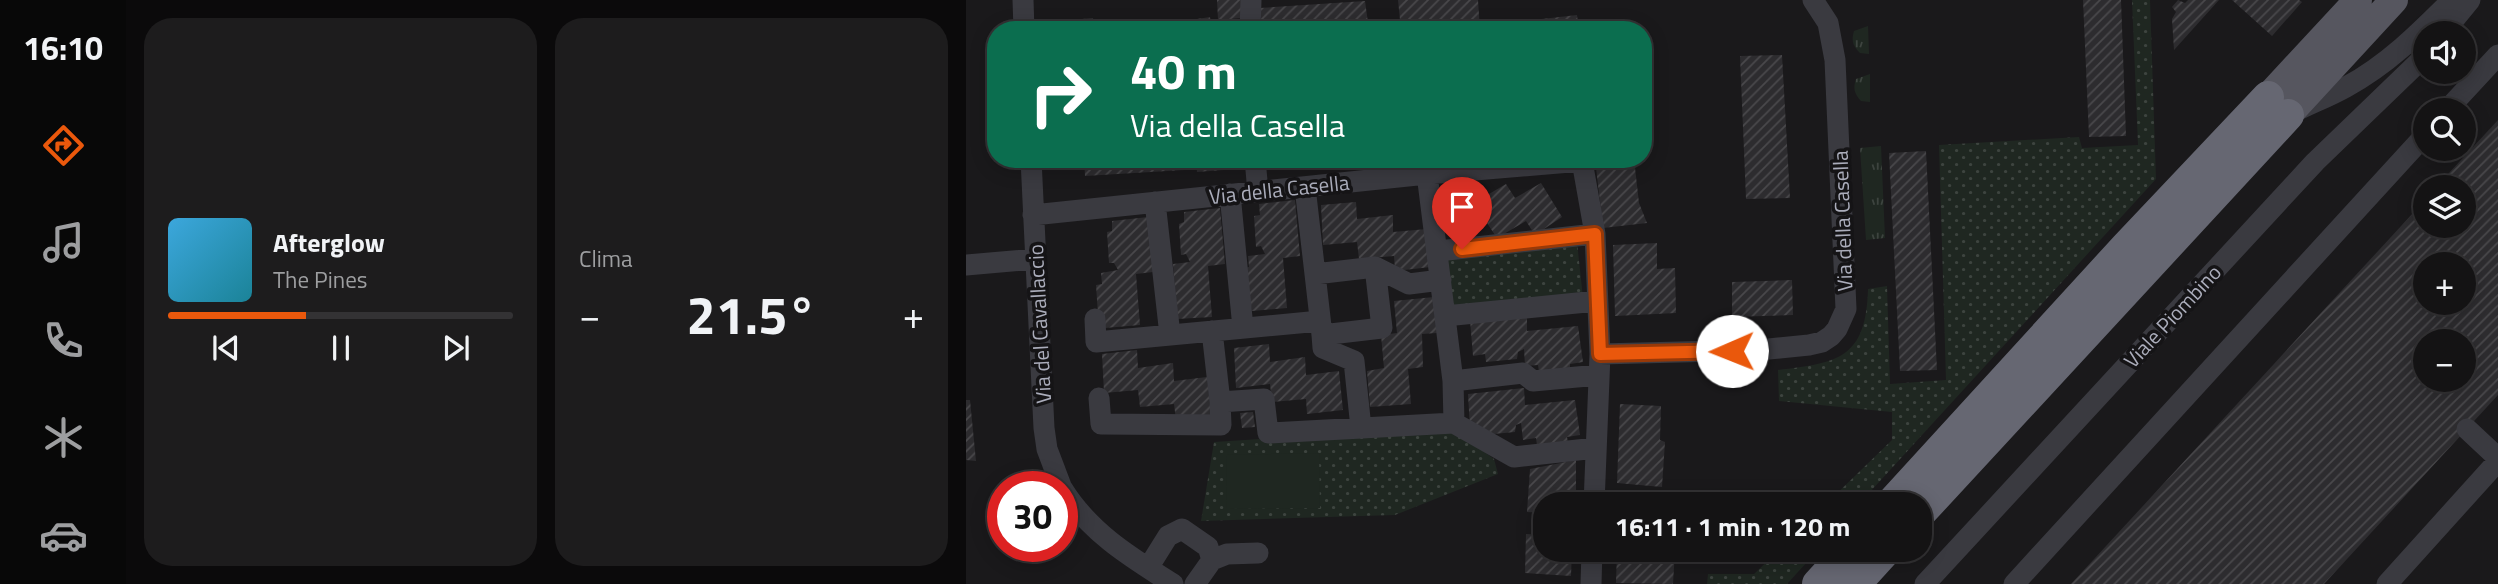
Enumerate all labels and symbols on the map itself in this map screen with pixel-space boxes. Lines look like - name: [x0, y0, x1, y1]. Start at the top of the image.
- street label: Via della Casella: [1824, 149, 1860, 292]
- street label: Via della Casella: [1207, 166, 1351, 212]
- pin: [1432, 177, 1492, 249]
- street label: Via del Cavallaccio: [1019, 243, 1059, 405]
- street label: Viale Piombino: [2116, 257, 2228, 375]
- position arrow: [1695, 314, 1769, 388]
- speed limit sign: 30: [987, 471, 1078, 562]

